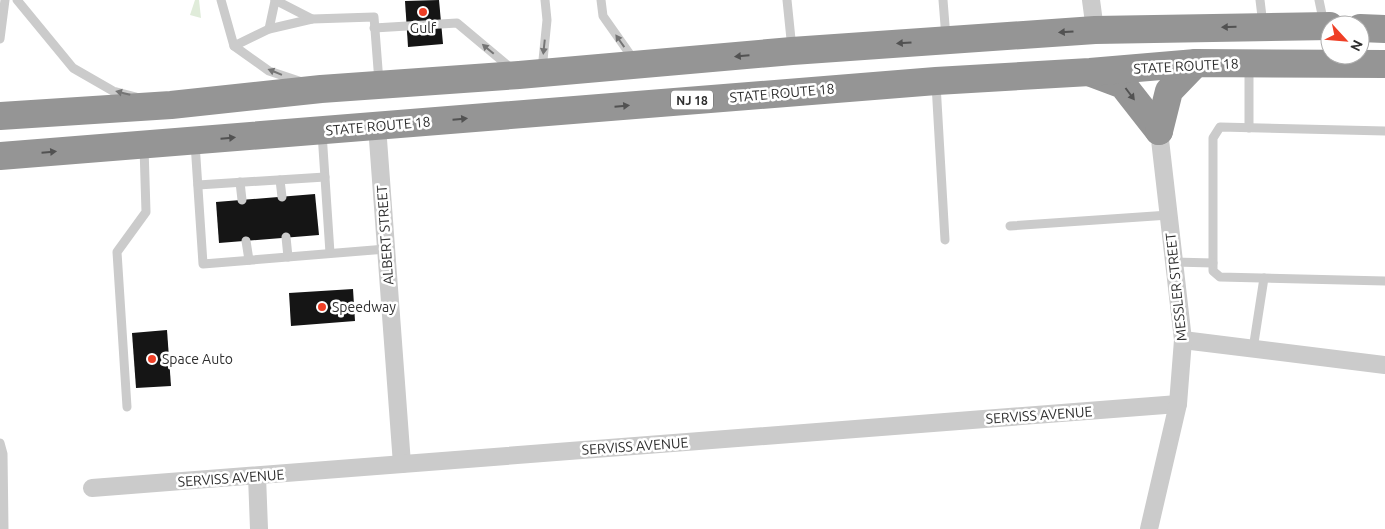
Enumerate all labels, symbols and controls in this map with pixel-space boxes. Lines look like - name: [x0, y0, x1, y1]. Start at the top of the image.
- marker: Gulf: [417, 6, 429, 18]
- north arrow: [1320, 15, 1370, 65]
- place label: Gulf: [410, 20, 437, 36]
- one-way arrow: [1221, 24, 1237, 32]
- one-way arrow: [1058, 28, 1074, 36]
- one-way arrow: [615, 34, 625, 47]
- text: N: [1347, 37, 1366, 54]
- one-way arrow: [540, 39, 548, 55]
- one-way arrow: [896, 40, 912, 48]
- one-way arrow: [482, 43, 495, 54]
- one-way arrow: [734, 52, 750, 60]
- street label: STATE ROUTE 18: [1133, 55, 1239, 77]
- one-way arrow: [268, 68, 282, 76]
- street label: STATE ROUTE 18: [729, 80, 835, 106]
- one-way arrow: [1125, 87, 1135, 101]
- one-way arrow: [116, 89, 131, 97]
- road number: NJ 18: [671, 90, 713, 110]
- one-way arrow: [614, 102, 630, 110]
- street label: STATE ROUTE 18: [325, 113, 431, 139]
- one-way arrow: [452, 115, 468, 123]
- one-way arrow: [220, 133, 236, 141]
- one-way arrow: [41, 148, 57, 156]
- street label: ALBERT STREET: [374, 184, 396, 285]
- street label: MESSLER STREET: [1162, 232, 1190, 342]
- place label: Speedway: [332, 299, 396, 315]
- marker: Speedway: [316, 301, 328, 313]
- place label: Space Auto: [162, 351, 233, 367]
- marker: Space Auto: [146, 353, 158, 365]
- street label: SERVISS AVENUE: [985, 403, 1093, 427]
- street label: SERVISS AVENUE: [581, 434, 689, 458]
- street label: SERVISS AVENUE: [177, 466, 285, 490]

